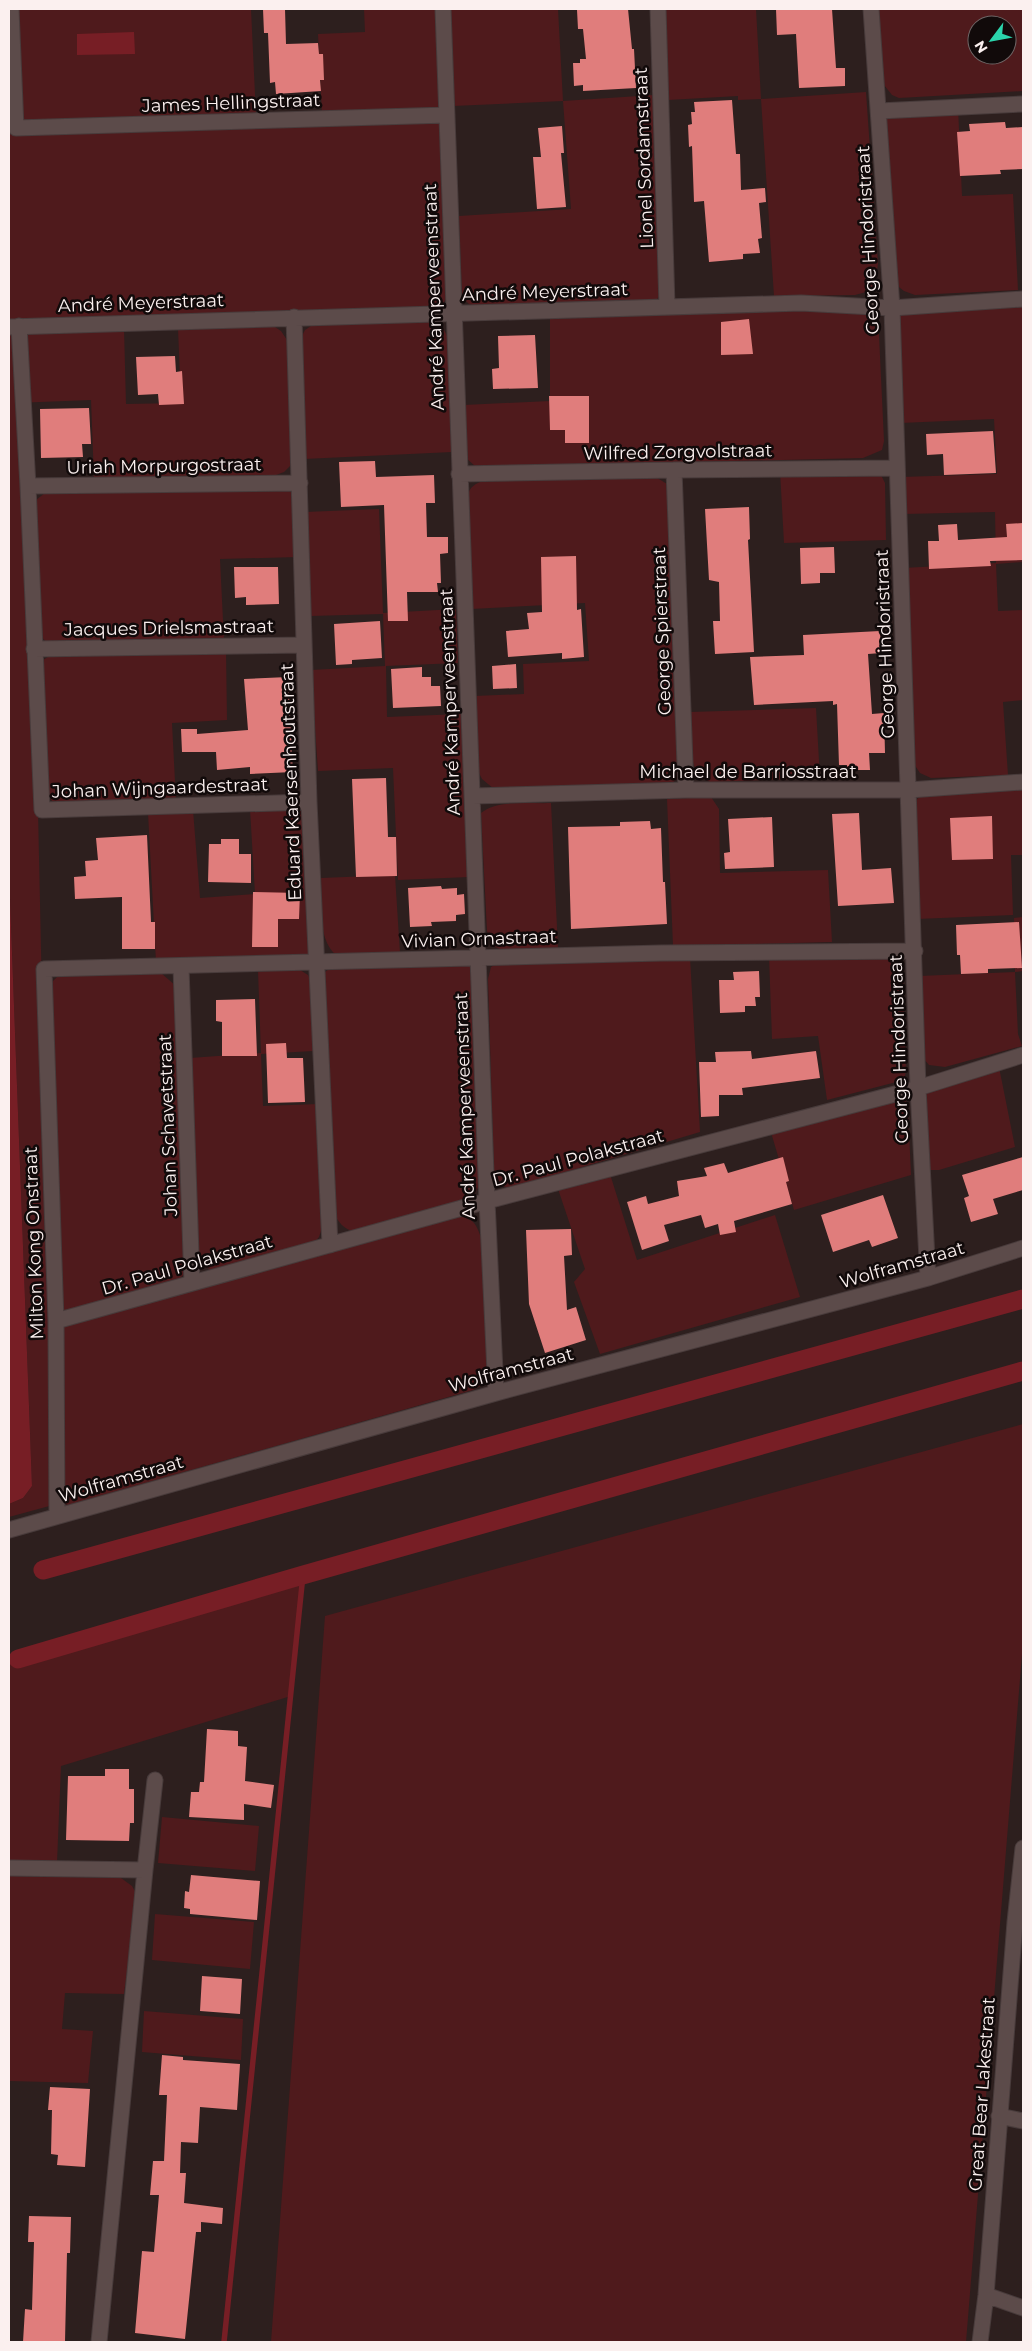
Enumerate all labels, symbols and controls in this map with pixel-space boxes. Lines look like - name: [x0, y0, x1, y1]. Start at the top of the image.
- north arrow: [967, 15, 1017, 65]
- text: N: [970, 37, 992, 56]
- street label: Lionel Sordamstraat: [630, 67, 658, 249]
- street label: James Hellingstraat: [140, 89, 321, 117]
- street label: George Hindoristraat: [852, 145, 884, 335]
- street label: André Kamperveenstraat: [419, 183, 449, 411]
- street label: André Meyerstraat: [461, 278, 629, 306]
- street label: André Meyerstraat: [57, 289, 225, 317]
- street label: Wilfred Zorgvolstraat: [583, 439, 773, 465]
- street label: Uriah Morpurgostraat: [66, 453, 262, 479]
- street label: George Spierstraat: [648, 547, 676, 715]
- street label: George Hindoristraat: [871, 549, 899, 739]
- street label: André Kamperveenstraat: [435, 588, 465, 816]
- street label: Jacques Drielsmastraat: [63, 615, 274, 641]
- street label: Eduard Kaersenhoutstraat: [276, 663, 306, 901]
- street label: Michael de Barriosstraat: [639, 761, 857, 783]
- street label: Johan Wijngaardestraat: [51, 773, 268, 803]
- street label: Vivian Ornastraat: [401, 925, 557, 953]
- street label: George Hindoristraat: [885, 954, 913, 1144]
- street label: André Kamperveenstraat: [450, 992, 480, 1220]
- street label: Johan Schavetstraat: [154, 1033, 182, 1218]
- street label: Dr. Paul Polakstraat: [490, 1125, 666, 1191]
- street label: Milton Kong Onstraat: [20, 1146, 48, 1340]
- street label: Dr. Paul Polakstraat: [99, 1230, 275, 1300]
- street label: Wolframstraat: [837, 1237, 967, 1293]
- street label: Wolframstraat: [446, 1343, 576, 1397]
- street label: Wolframstraat: [56, 1451, 186, 1507]
- street label: Great Bear Lakestraat: [964, 1996, 1000, 2192]

